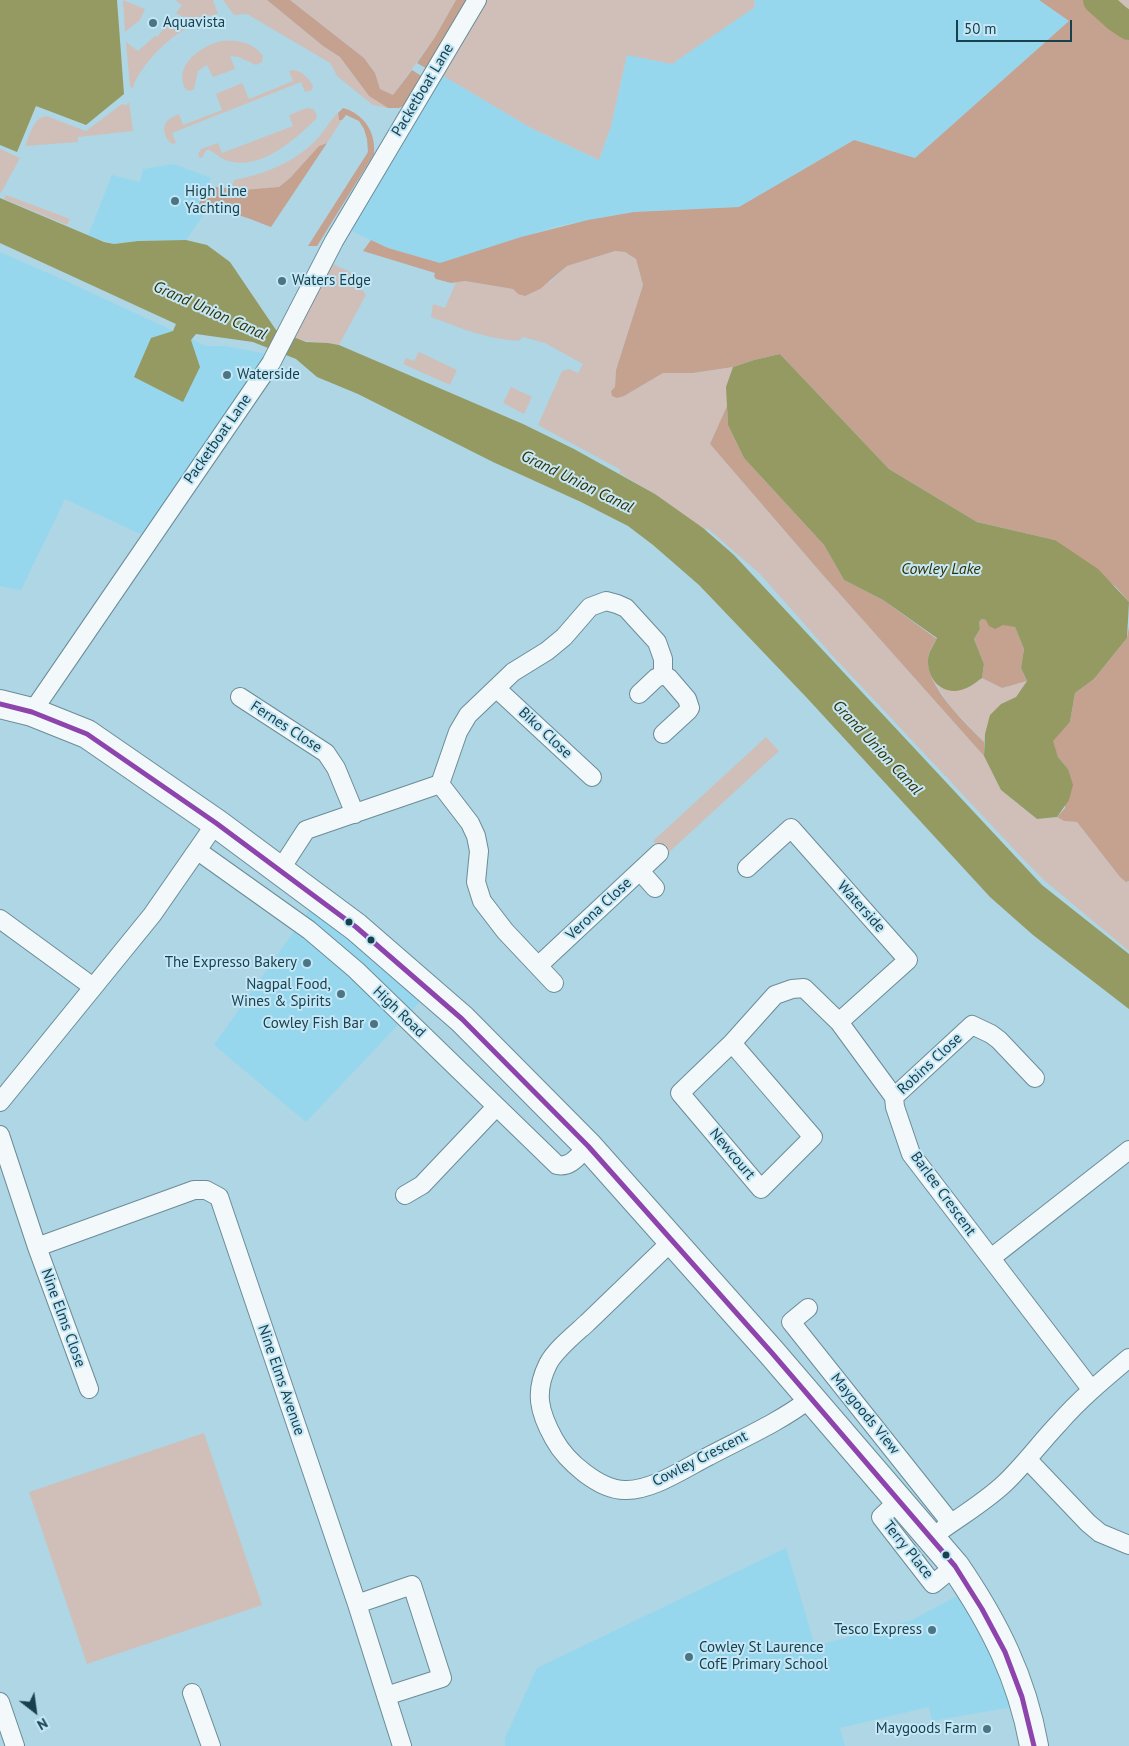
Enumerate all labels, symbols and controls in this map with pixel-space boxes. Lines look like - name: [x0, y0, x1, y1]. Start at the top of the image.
- scale bar: [959, 10, 1075, 42]
- place label: Aquavista: [163, 14, 225, 32]
- marker: Aquavista: [147, 17, 159, 29]
- text: 50 m: [964, 19, 997, 38]
- street label: Packetboat Lane: [388, 40, 458, 140]
- place label: High Line Yachting: [185, 183, 247, 218]
- marker: High Line Yachting: [169, 195, 181, 207]
- place label: Waters Edge: [292, 272, 371, 290]
- marker: Waters Edge: [276, 275, 288, 287]
- water label: Grand Union Canal: [150, 277, 270, 345]
- place label: Waterside: [237, 366, 300, 384]
- marker: Waterside: [221, 369, 233, 381]
- street label: Packetboat Lane: [180, 391, 256, 487]
- water label: Grand Union Canal: [518, 447, 636, 517]
- water label: Cowley Lake: [901, 559, 981, 579]
- street label: Fernes Close: [247, 697, 325, 757]
- water label: Grand Union Canal: [828, 697, 926, 799]
- street label: Biko Close: [514, 704, 576, 762]
- street label: Verona Close: [563, 874, 635, 944]
- street label: Waterside: [833, 878, 889, 936]
- unlabelled marker: [344, 917, 354, 927]
- unlabelled marker: [366, 935, 376, 945]
- place label: The Expresso Bakery: [165, 954, 297, 972]
- marker: The Expresso Bakery: [301, 957, 313, 969]
- place label: Nagpal Food, Wines & Spirits: [232, 976, 331, 1011]
- street label: High Road: [369, 983, 429, 1041]
- marker: Nagpal Food, Wines & Spirits: [335, 988, 347, 1000]
- place label: Cowley Fish Bar: [263, 1015, 364, 1033]
- marker: Cowley Fish Bar: [368, 1018, 380, 1030]
- street label: Robins Close: [894, 1030, 966, 1098]
- street label: Newcourt: [705, 1125, 759, 1183]
- street label: Barlee Crescent: [906, 1148, 980, 1240]
- street label: Nine Elms Close: [37, 1266, 89, 1370]
- street label: Nine Elms Avenue: [254, 1322, 308, 1438]
- street label: Maygoods View: [827, 1370, 903, 1458]
- street label: Cowley Crescent: [649, 1427, 751, 1491]
- street label: Terry Place: [879, 1517, 937, 1583]
- unlabelled marker: [941, 1550, 951, 1560]
- place label: Tesco Express: [834, 1621, 922, 1639]
- marker: Tesco Express: [926, 1624, 938, 1636]
- place label: Cowley St Laurence CofE Primary School: [699, 1639, 828, 1674]
- marker: Cowley St Laurence CofE Primary School: [683, 1651, 695, 1663]
- north arrow: [10, 1686, 60, 1736]
- text: N: [34, 1714, 51, 1734]
- place label: Maygoods Farm: [876, 1720, 977, 1738]
- marker: Maygoods Farm: [981, 1723, 993, 1735]

